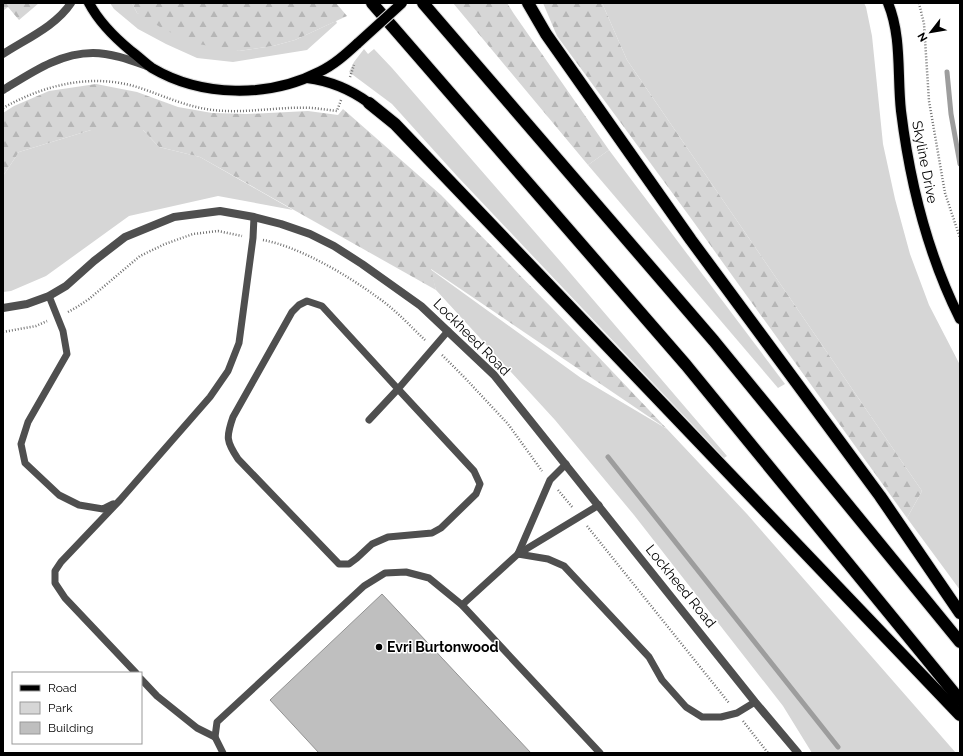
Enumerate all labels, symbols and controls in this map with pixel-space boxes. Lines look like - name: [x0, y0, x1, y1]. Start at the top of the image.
- north arrow: [911, 12, 951, 52]
- text: N: [915, 30, 931, 44]
- street label: Skyline Drive: [909, 119, 941, 205]
- street label: Lockheed Road: [430, 295, 514, 379]
- street label: Lockheed Road: [643, 541, 719, 631]
- place label: Evri Burtonwood: [387, 639, 499, 655]
- marker: Evri Burtonwood: [374, 642, 384, 652]
- legend: [12, 672, 142, 744]
- text: Road: [48, 681, 77, 695]
- text: Park: [48, 701, 73, 715]
- text: Building: [48, 721, 94, 735]

